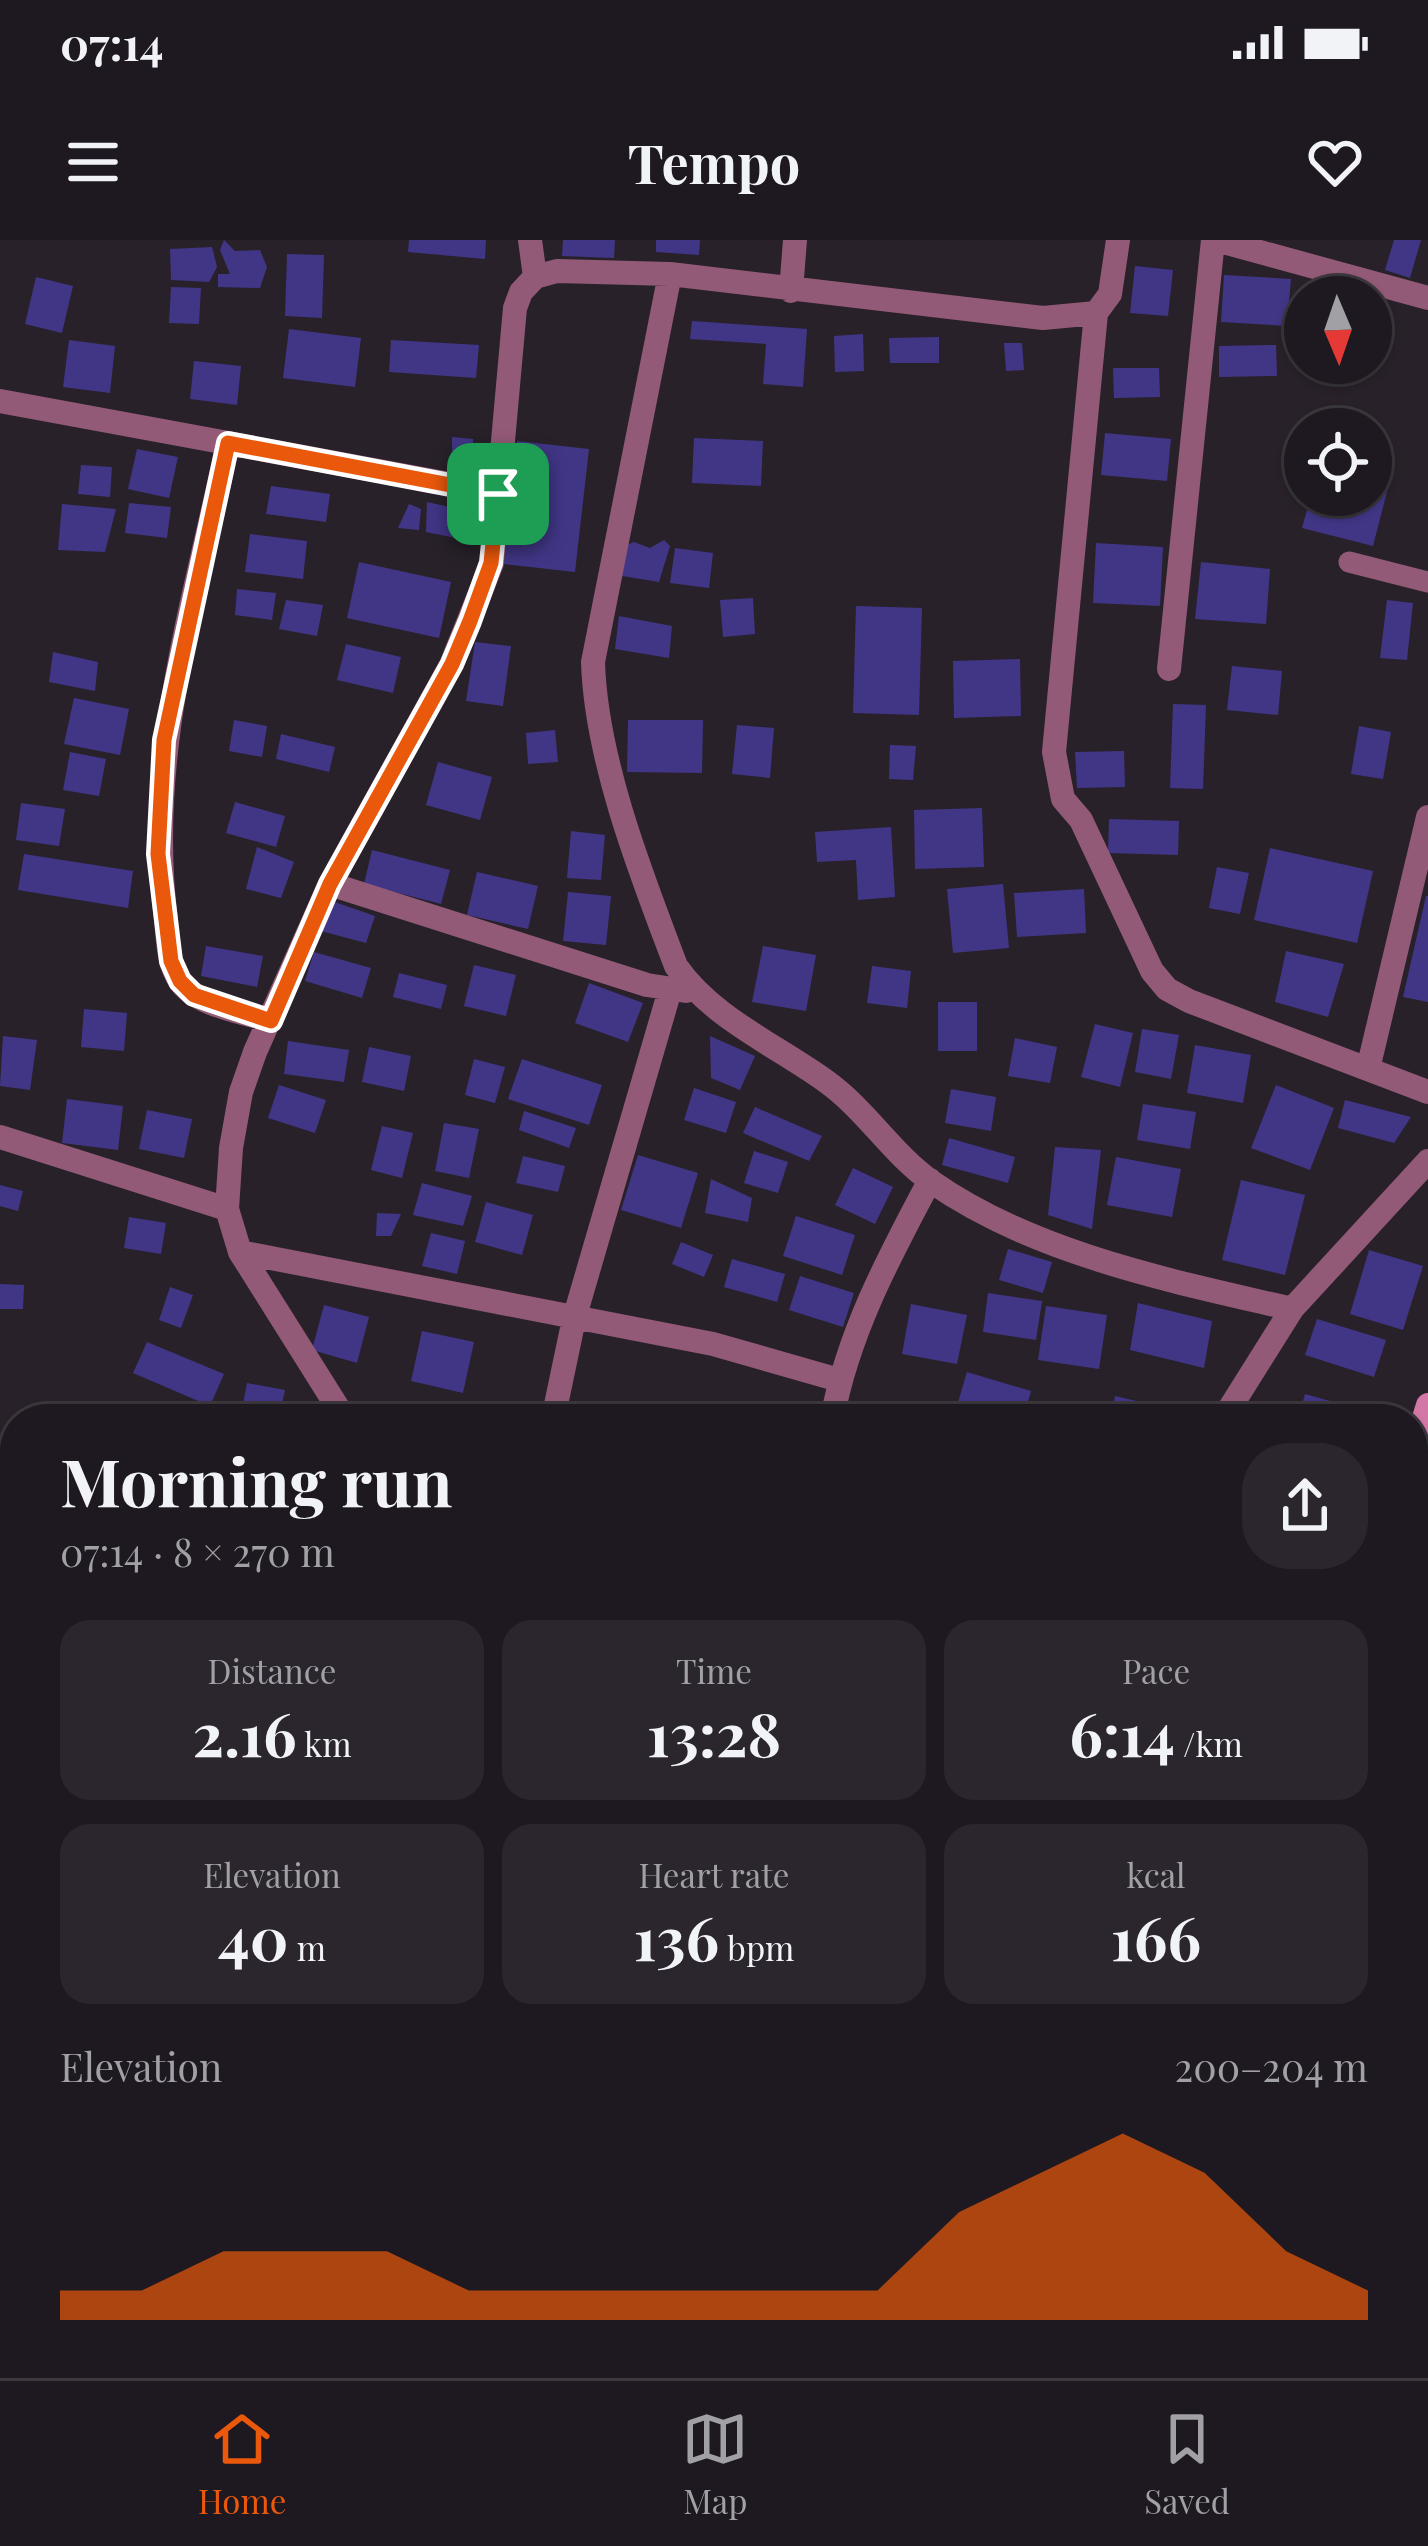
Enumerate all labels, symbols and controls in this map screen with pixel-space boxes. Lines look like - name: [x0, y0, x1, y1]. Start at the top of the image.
- text: 07:14: [60, 12, 164, 72]
- text: Tempo: [628, 126, 800, 198]
- icon: menu: [60, 129, 126, 195]
- icon: heart: [1302, 129, 1368, 195]
- north arrow: [1284, 276, 1392, 384]
- map controls: [1284, 276, 1392, 516]
- button: locate: [1284, 408, 1392, 516]
- pin: [447, 443, 549, 545]
- icon: arrive: [465, 461, 531, 527]
- text: Morning run: [60, 1436, 453, 1524]
- button: share: [1242, 1443, 1368, 1569]
- text: 07:14 · 8 × 270 m: [60, 1525, 335, 1577]
- text: Distance: [208, 1648, 336, 1692]
- text: Time: [676, 1648, 752, 1692]
- text: Pace: [1122, 1648, 1190, 1692]
- text: 2.16: [193, 1692, 297, 1772]
- text: 13:28: [647, 1692, 781, 1772]
- text: 6:14: [1069, 1692, 1175, 1772]
- text: km: [297, 1721, 351, 1765]
- text: /km: [1175, 1721, 1243, 1765]
- text: Elevation: [203, 1852, 341, 1896]
- text: Heart rate: [638, 1852, 790, 1896]
- text: kcal: [1126, 1852, 1186, 1896]
- text: 40: [218, 1896, 288, 1976]
- text: 136: [634, 1896, 719, 1976]
- text: 166: [1111, 1896, 1201, 1976]
- text: m: [288, 1925, 326, 1969]
- text: bpm: [719, 1925, 794, 1969]
- text: Elevation: [60, 2040, 222, 2092]
- text: 200–204 m: [1175, 2040, 1368, 2092]
- tab: Home: [198, 2406, 286, 2522]
- tab: Map: [682, 2406, 748, 2522]
- tab: Saved: [1144, 2406, 1230, 2522]

